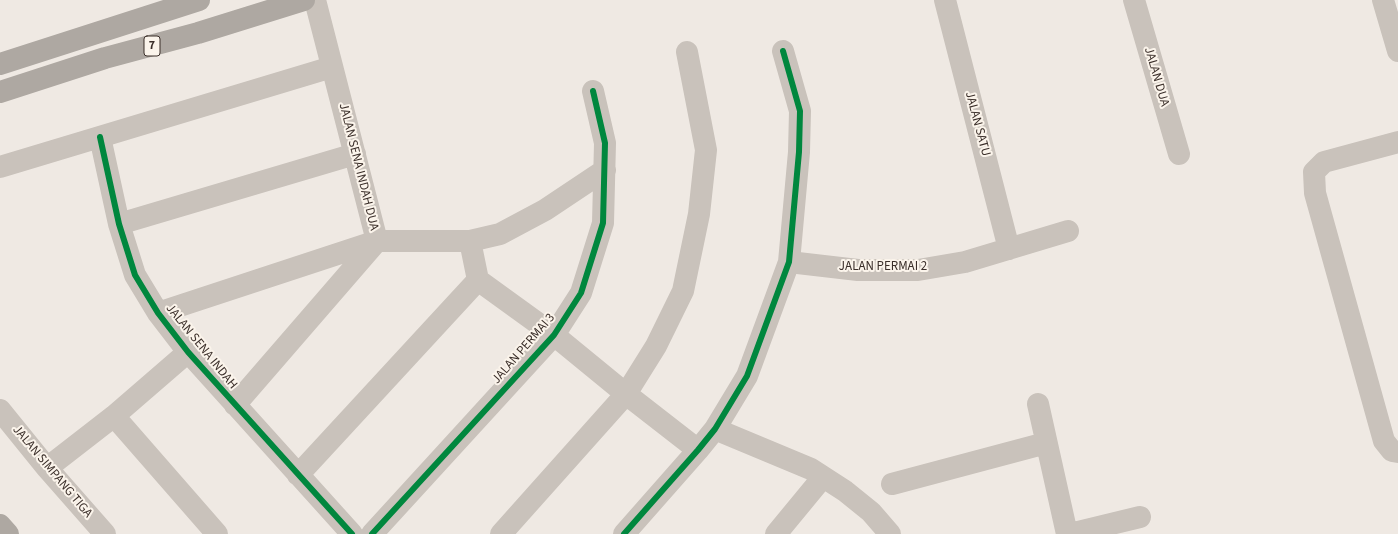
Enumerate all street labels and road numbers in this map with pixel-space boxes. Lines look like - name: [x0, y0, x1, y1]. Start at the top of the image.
- road number: 7: [144, 36, 160, 56]
- street label: JALAN DUA: [1140, 46, 1172, 108]
- street label: JALAN SATU: [961, 90, 993, 158]
- street label: JALAN SENA INDAH DUA: [335, 102, 381, 232]
- street label: JALAN PERMAI 2: [839, 259, 927, 275]
- street label: JALAN SENA INDAH: [162, 301, 240, 393]
- street label: JALAN PERMAI 3: [489, 311, 559, 387]
- street label: JALAN SIMPANG TIGA: [9, 423, 95, 521]

